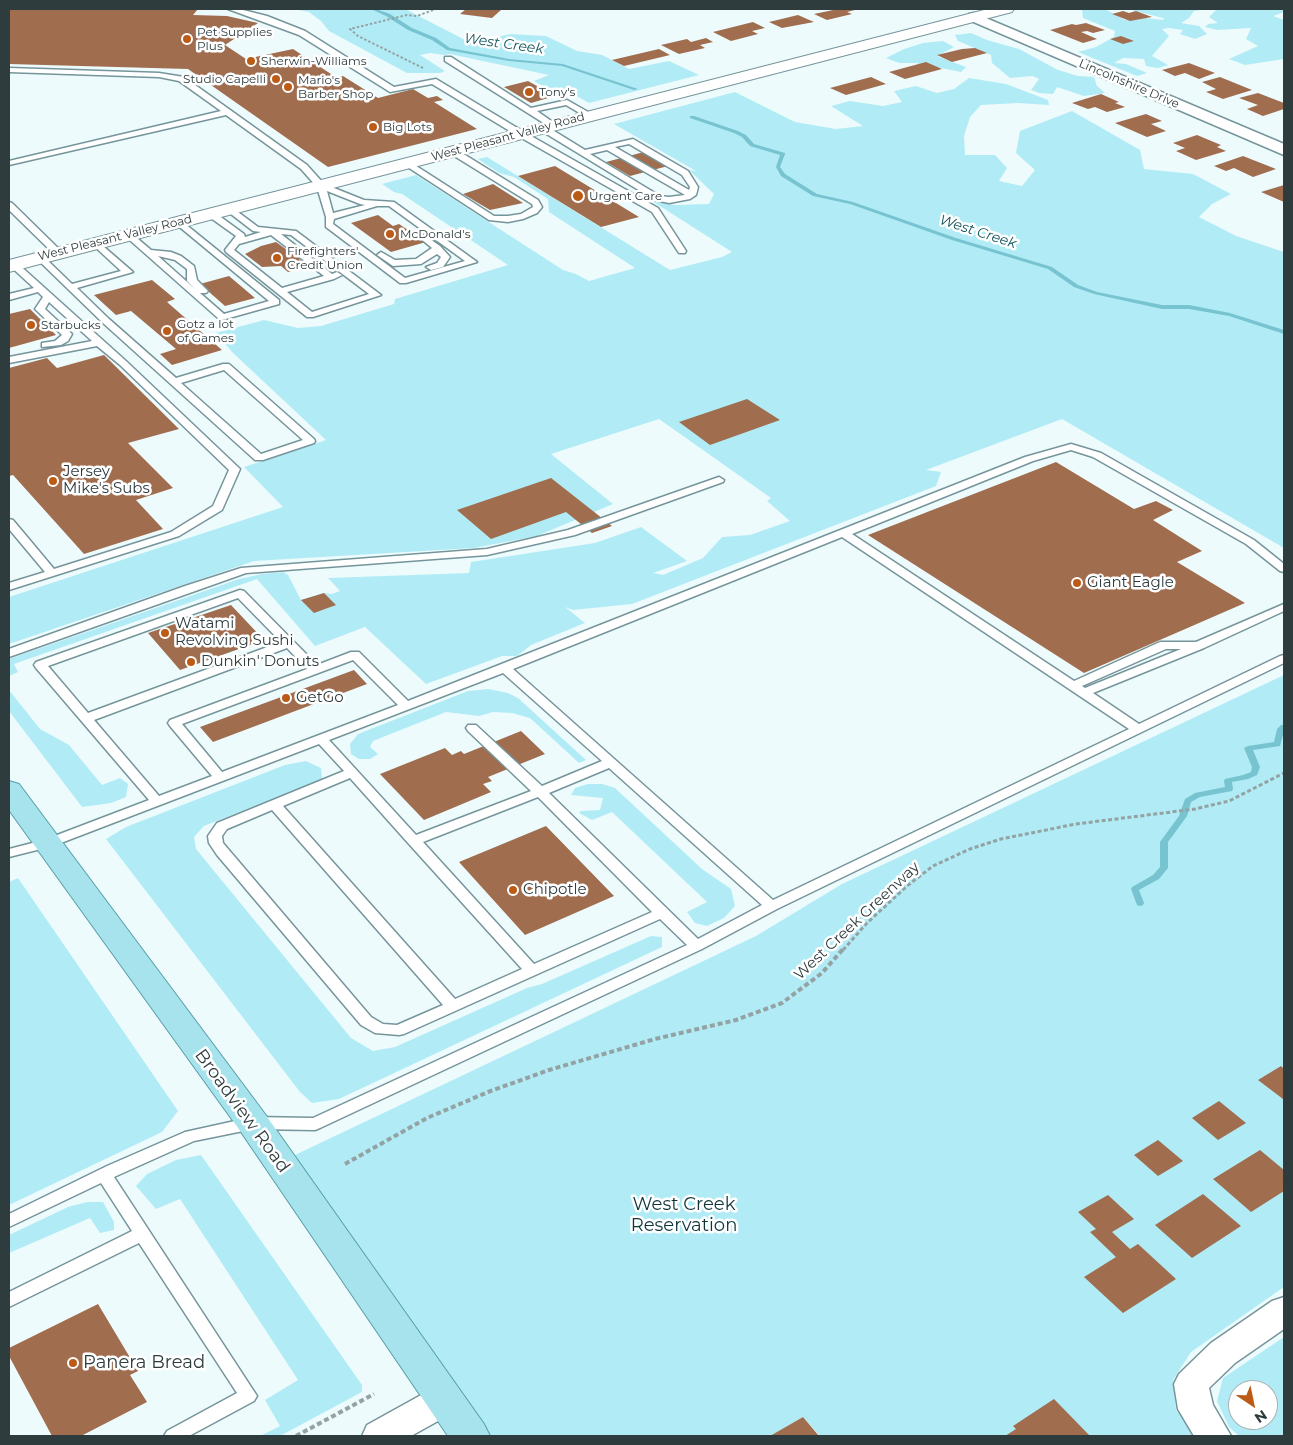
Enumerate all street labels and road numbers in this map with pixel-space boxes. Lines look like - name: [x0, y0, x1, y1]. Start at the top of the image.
- street label: Lincolnshire Drive: [1077, 56, 1181, 112]
- street label: West Pleasant Valley Road: [430, 110, 586, 164]
- street label: West Pleasant Valley Road: [36, 212, 194, 264]
- street label: West Creek Greenway: [791, 858, 923, 984]
- street label: Broadview Road: [190, 1045, 294, 1177]

